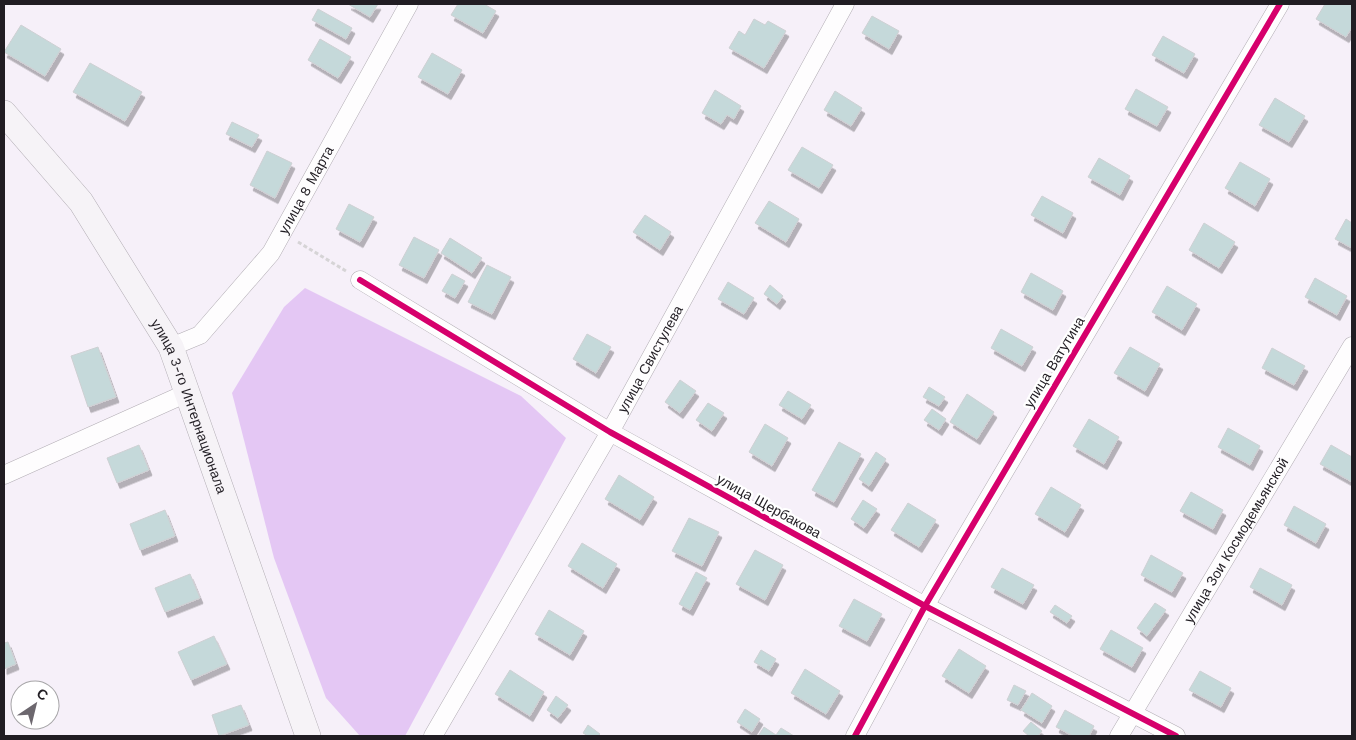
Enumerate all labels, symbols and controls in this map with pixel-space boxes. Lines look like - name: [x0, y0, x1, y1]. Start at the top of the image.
- street label: улица 8 Марта: [275, 143, 337, 237]
- street label: улица Свистулева: [614, 302, 686, 416]
- street label: улица Ватутина: [1021, 313, 1088, 410]
- street label: улица 3-го Интернационала: [148, 316, 230, 496]
- street label: улица Зои Космодемьянской: [1181, 455, 1291, 626]
- street label: улица Щербакова: [714, 471, 824, 541]
- north arrow: [10, 680, 60, 730]
- text: С: [34, 685, 51, 704]

